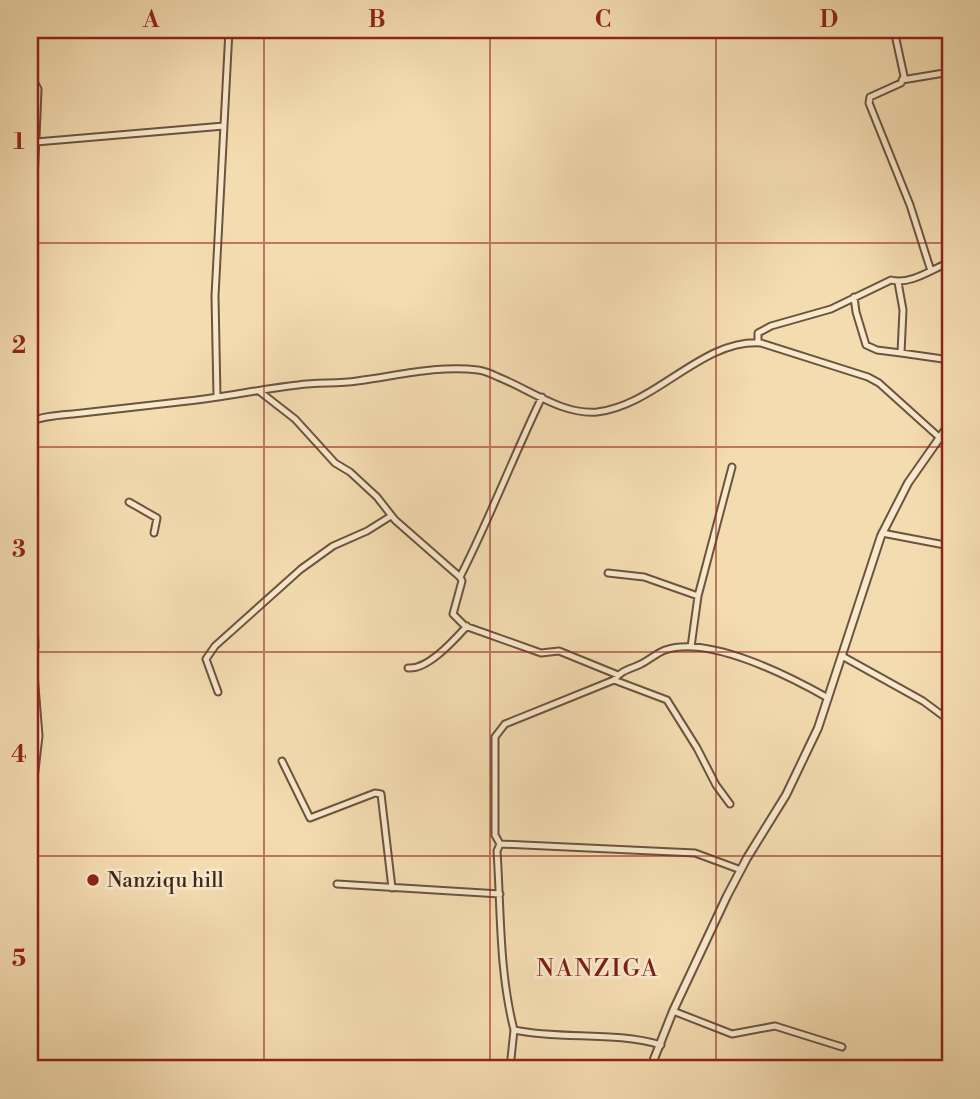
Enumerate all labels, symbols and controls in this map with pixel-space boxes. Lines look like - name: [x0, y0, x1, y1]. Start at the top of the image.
- text: A: [142, 6, 160, 34]
- text: B: [368, 6, 386, 34]
- text: C: [595, 6, 611, 34]
- text: D: [820, 6, 838, 34]
- text: 1: [13, 128, 25, 156]
- text: 2: [12, 332, 26, 360]
- text: 3: [12, 536, 26, 564]
- text: 4: [11, 741, 27, 769]
- place label: Nanziqu hill: [107, 868, 224, 894]
- marker: Nanziqu hill: [85, 872, 101, 888]
- text: 5: [12, 945, 26, 973]
- district label: NANZIGA: [536, 954, 660, 984]

